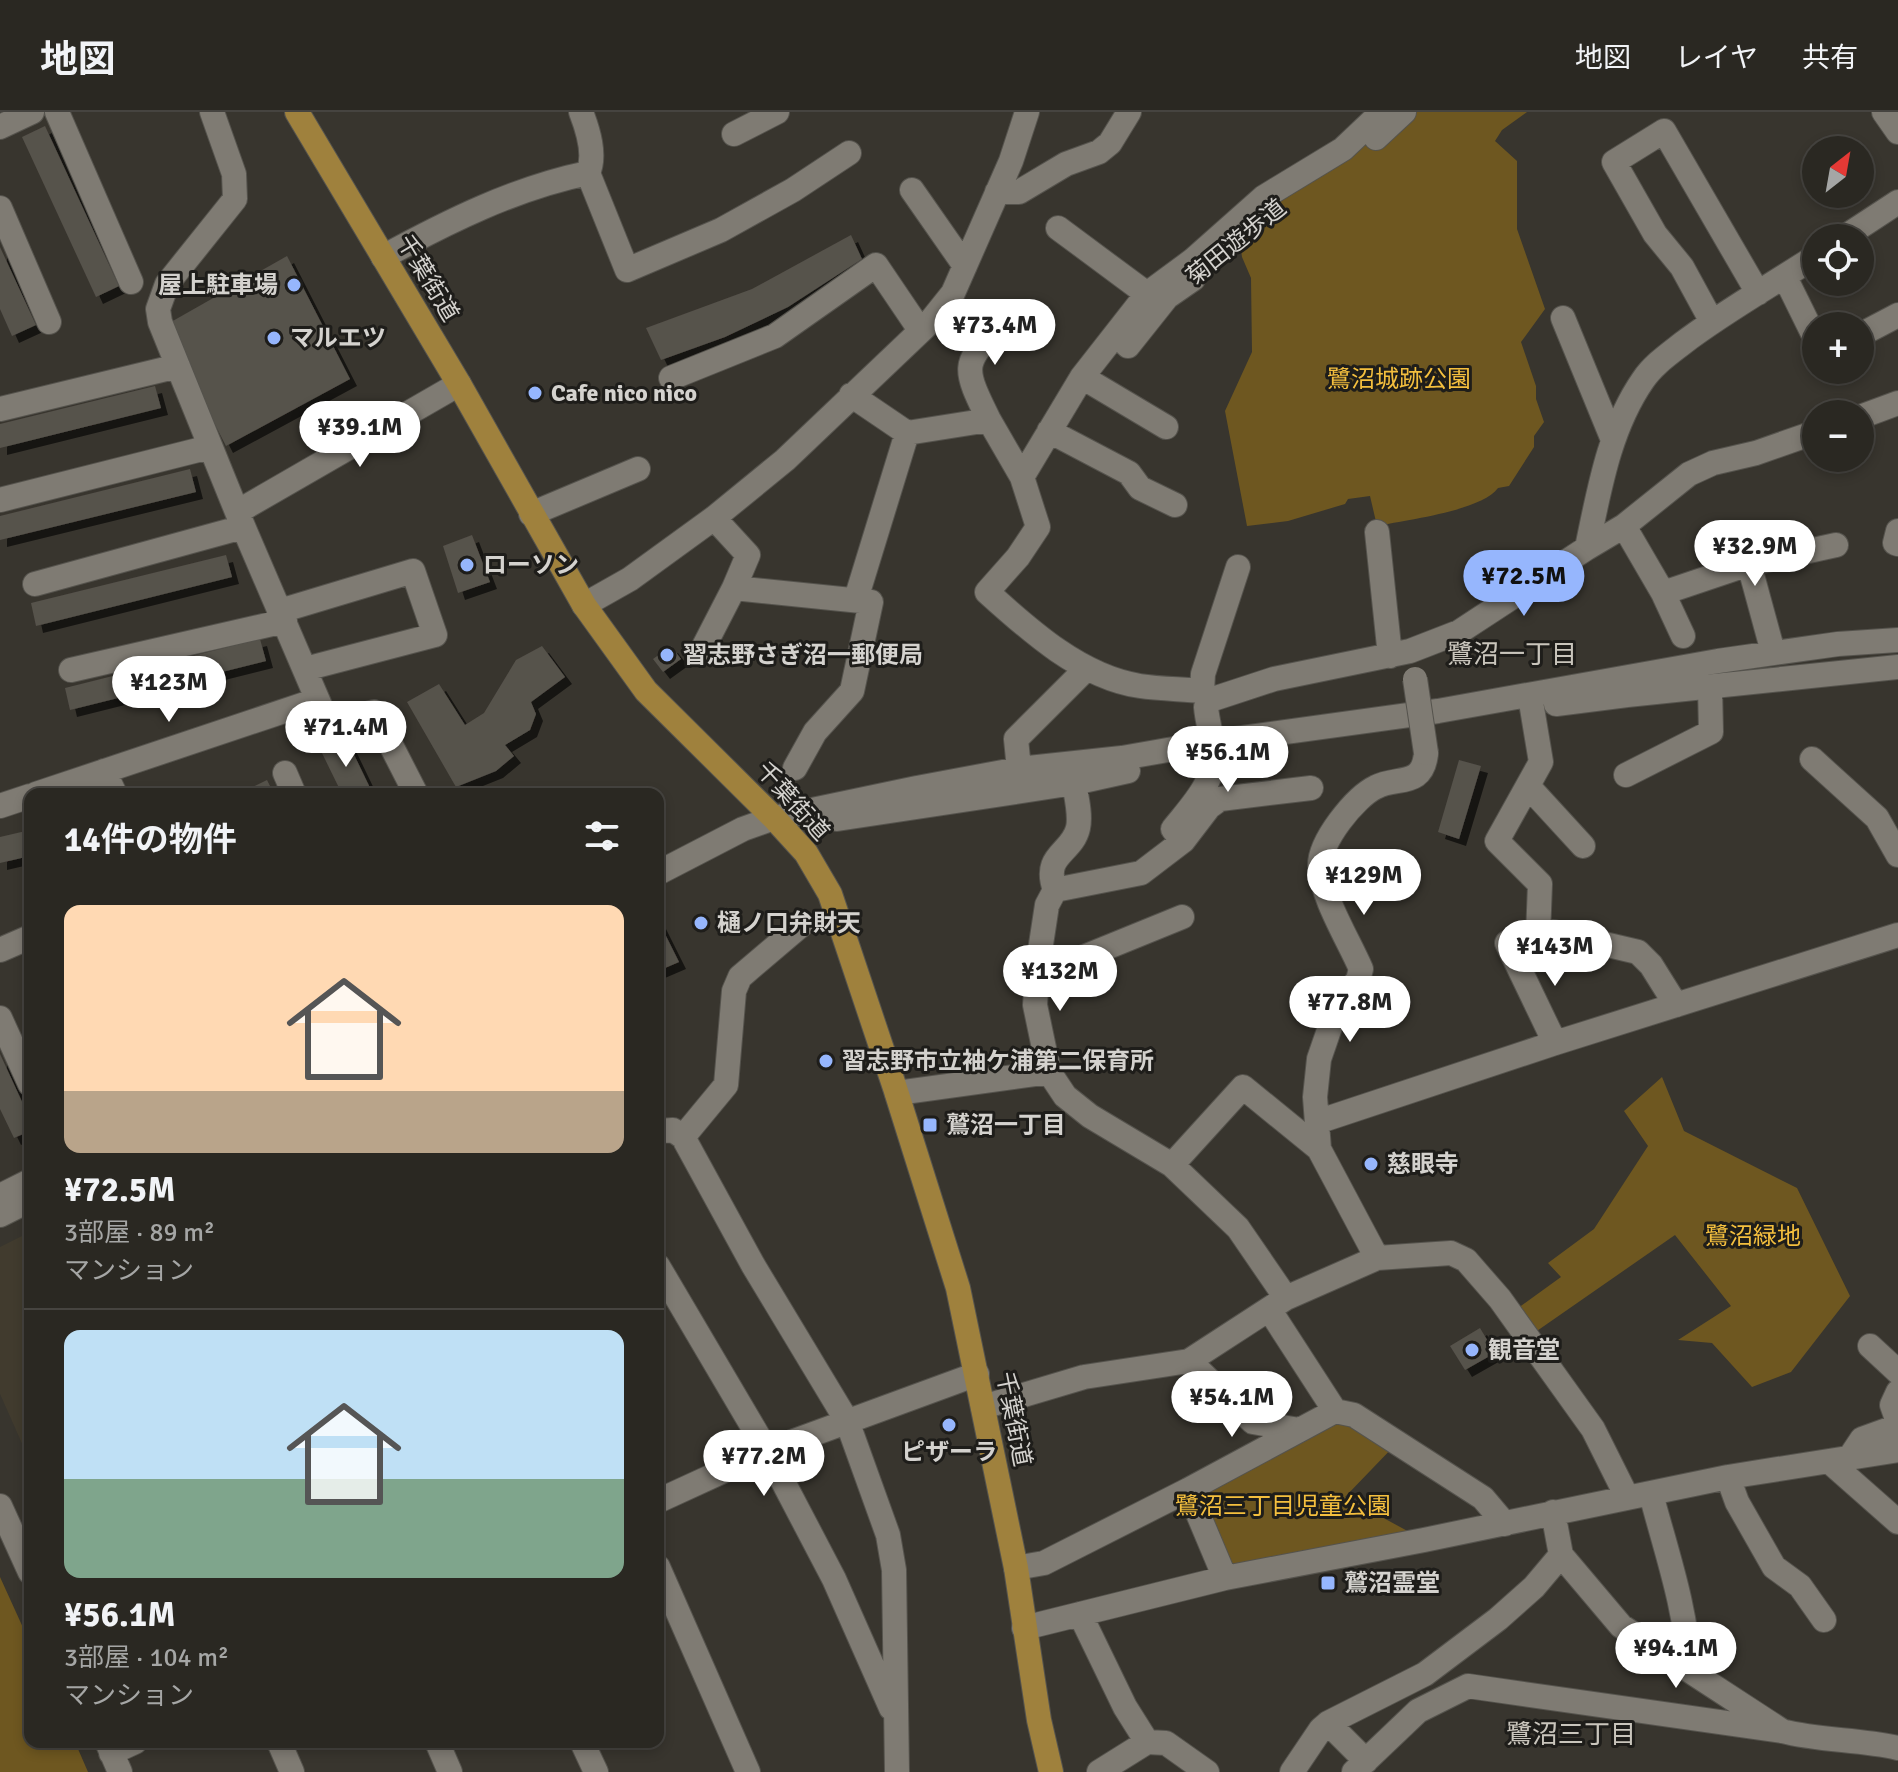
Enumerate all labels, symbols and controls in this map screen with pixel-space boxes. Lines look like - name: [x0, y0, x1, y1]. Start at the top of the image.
- text: 地図: [40, 36, 116, 83]
- text: 地図: [1575, 41, 1631, 75]
- text: レイヤ: [1675, 41, 1758, 75]
- text: 共有: [1802, 41, 1858, 75]
- north arrow: [1802, 136, 1874, 208]
- map controls: [1802, 136, 1874, 472]
- street label: 菊田遊歩道: [1180, 193, 1292, 291]
- button: locate: [1802, 224, 1874, 296]
- street label: 千葉街道: [390, 229, 466, 327]
- place label: 屋上駐車場: [158, 270, 278, 300]
- marker: 屋上駐車場: [285, 276, 303, 294]
- pin: ¥73.4M: [930, 299, 1060, 367]
- text: ¥73.4M: [952, 309, 1038, 341]
- button: +: [1802, 312, 1874, 384]
- place label: マルエツ: [290, 323, 386, 353]
- marker: マルエツ: [265, 329, 283, 347]
- park label: 鷺沼城跡公園: [1327, 364, 1471, 394]
- place label: Cafe nico nico: [551, 378, 697, 408]
- marker: Cafe nico nico: [526, 384, 544, 402]
- button: −: [1802, 400, 1874, 472]
- pin: ¥39.1M: [295, 401, 425, 469]
- text: ¥39.1M: [317, 411, 403, 443]
- pin: ¥32.9M: [1690, 520, 1820, 588]
- text: ¥32.9M: [1712, 530, 1798, 562]
- place label: ローソン: [483, 550, 579, 580]
- pin: ¥72.5M: [1459, 550, 1589, 618]
- marker: ローソン: [458, 556, 476, 574]
- text: ¥72.5M: [1481, 560, 1567, 592]
- district label: 鷺沼一丁目: [1447, 639, 1577, 671]
- place label: 習志野さぎ沼一郵便局: [683, 640, 923, 670]
- marker: 習志野さぎ沼一郵便局: [658, 646, 676, 664]
- pin: ¥123M: [113, 656, 225, 724]
- text: ¥123M: [130, 666, 208, 698]
- pin: ¥71.4M: [281, 701, 411, 769]
- text: ¥71.4M: [303, 711, 389, 743]
- pin: ¥56.1M: [1163, 726, 1293, 794]
- text: ¥56.1M: [1185, 736, 1271, 768]
- street label: 千葉街道: [750, 755, 836, 847]
- icon: filters: [580, 814, 624, 858]
- text: 14件の物件: [64, 819, 237, 861]
- pin: ¥129M: [1308, 849, 1420, 917]
- text: ¥129M: [1325, 859, 1403, 891]
- place label: 樋ノ口弁財天: [717, 908, 861, 938]
- marker: 樋ノ口弁財天: [692, 914, 710, 932]
- pin: ¥143M: [1499, 920, 1611, 988]
- text: ¥143M: [1516, 930, 1594, 962]
- pin: ¥132M: [1004, 945, 1116, 1013]
- text: ¥132M: [1021, 955, 1099, 987]
- icon: home: [272, 957, 416, 1101]
- pin: ¥77.8M: [1285, 976, 1415, 1044]
- text: ¥77.8M: [1307, 986, 1393, 1018]
- place label: 習志野市立袖ケ浦第二保育所: [842, 1046, 1154, 1076]
- marker: 習志野市立袖ケ浦第二保育所: [817, 1052, 835, 1070]
- place label: 鷲沼一丁目: [946, 1110, 1066, 1140]
- marker: 鷲沼一丁目: [921, 1116, 939, 1134]
- place label: 慈眼寺: [1387, 1149, 1459, 1179]
- marker: 慈眼寺: [1362, 1155, 1380, 1173]
- text: ¥72.5M: [64, 1169, 176, 1211]
- text: 3部屋 · 89 m²: [64, 1217, 215, 1249]
- park label: 鷺沼緑地: [1705, 1221, 1801, 1251]
- text: マンション: [64, 1255, 194, 1287]
- place label: 観音堂: [1488, 1335, 1560, 1365]
- marker: 観音堂: [1463, 1341, 1481, 1359]
- street label: 千葉街道: [990, 1369, 1038, 1469]
- pin: ¥54.1M: [1167, 1371, 1297, 1439]
- text: ¥54.1M: [1189, 1381, 1275, 1413]
- icon: home: [272, 1382, 416, 1526]
- marker: ピザーラ: [940, 1416, 958, 1434]
- pin: ¥77.2M: [699, 1430, 829, 1498]
- place label: ピザーラ: [901, 1437, 997, 1467]
- text: ¥77.2M: [721, 1440, 807, 1472]
- park label: 鷺沼三丁目児童公園: [1175, 1491, 1391, 1521]
- place label: 鷲沼霊堂: [1344, 1568, 1440, 1598]
- marker: 鷲沼霊堂: [1319, 1574, 1337, 1592]
- text: ¥56.1M: [64, 1594, 176, 1636]
- pin: ¥94.1M: [1611, 1622, 1741, 1690]
- text: ¥94.1M: [1633, 1632, 1719, 1664]
- text: 3部屋 · 104 m²: [64, 1642, 229, 1674]
- text: マンション: [64, 1680, 194, 1712]
- district label: 鷺沼三丁目: [1506, 1719, 1636, 1751]

